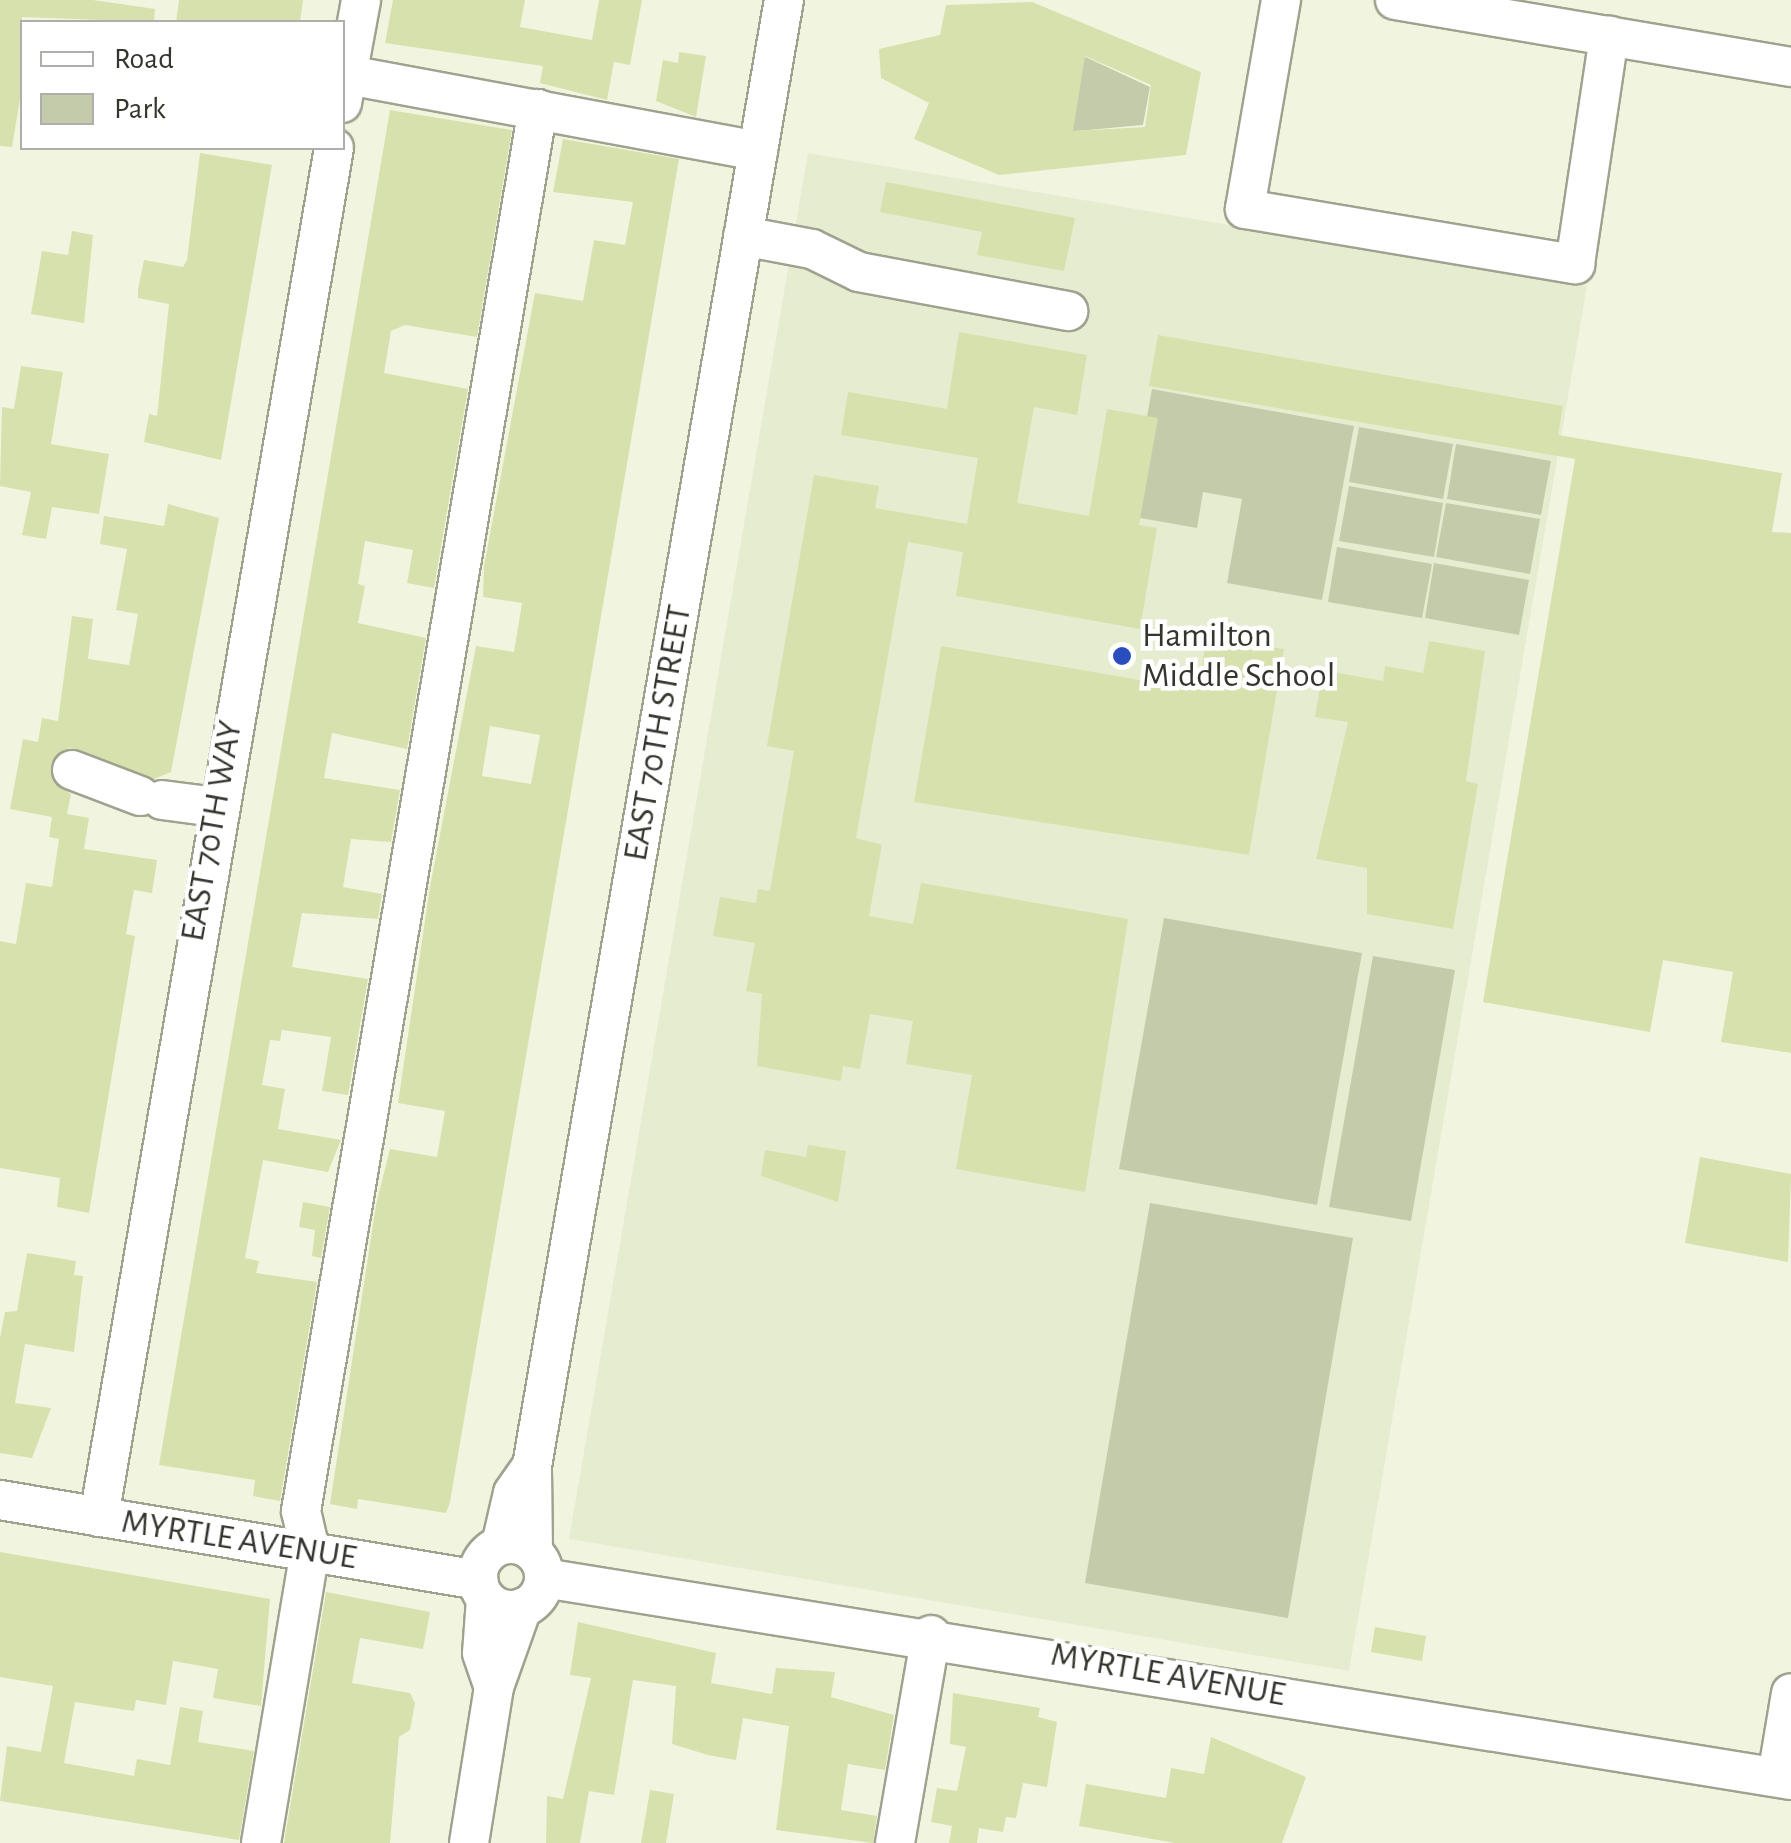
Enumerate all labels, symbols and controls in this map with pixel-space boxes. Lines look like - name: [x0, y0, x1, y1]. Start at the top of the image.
- legend: [20, 20, 345, 150]
- text: Road: [114, 44, 174, 74]
- text: Park: [114, 94, 166, 124]
- street label: EAST 70TH STREET: [615, 602, 701, 864]
- place label: Hamilton Middle School: [1142, 615, 1335, 697]
- marker: Hamilton Middle School: [1111, 645, 1133, 667]
- street label: EAST 70TH WAY: [172, 717, 252, 945]
- street label: MYRTLE AVENUE: [119, 1501, 359, 1579]
- street label: MYRTLE AVENUE: [1047, 1634, 1289, 1716]

